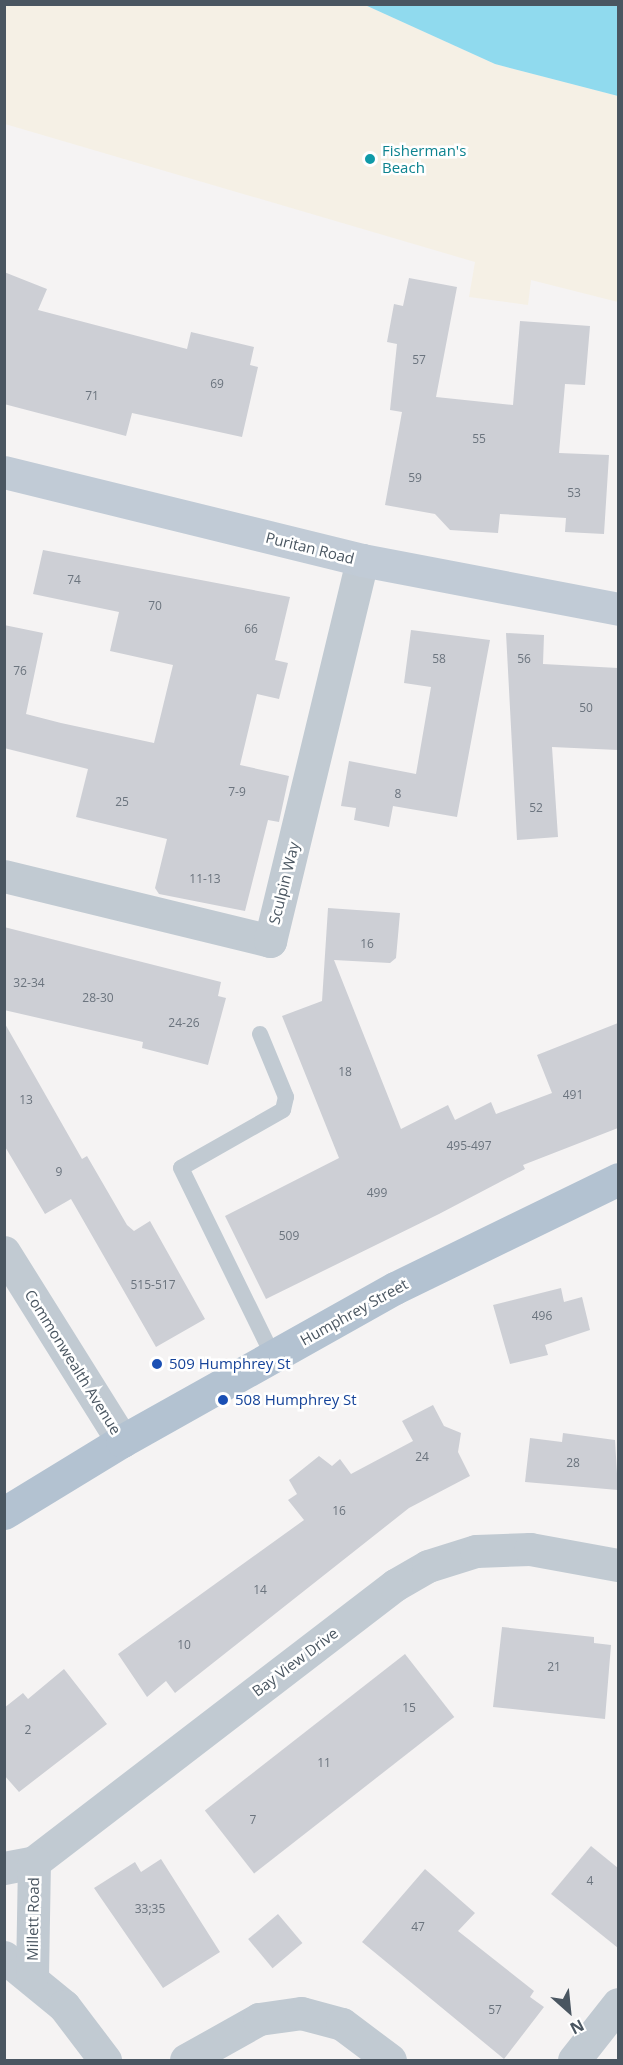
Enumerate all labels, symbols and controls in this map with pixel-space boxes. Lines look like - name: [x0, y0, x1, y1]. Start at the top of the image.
- place label: Fisherman's Beach: [382, 141, 466, 176]
- marker: Fisherman's Beach: [363, 152, 377, 166]
- house number: 57: [412, 353, 426, 367]
- house number: 69: [210, 377, 224, 391]
- house number: 71: [85, 389, 99, 403]
- house number: 55: [472, 432, 486, 446]
- house number: 59: [408, 471, 422, 485]
- house number: 53: [567, 486, 581, 500]
- street label: Puritan Road: [264, 528, 356, 568]
- house number: 74: [67, 573, 81, 587]
- house number: 70: [148, 599, 162, 613]
- house number: 66: [244, 622, 258, 636]
- house number: 58: [432, 652, 446, 666]
- house number: 56: [517, 652, 531, 666]
- house number: 76: [13, 664, 27, 678]
- house number: 50: [579, 701, 593, 715]
- house number: 7-9: [228, 785, 246, 799]
- house number: 8: [395, 787, 401, 801]
- house number: 25: [115, 795, 129, 809]
- house number: 52: [529, 801, 543, 815]
- street label: Sculpin Way: [265, 840, 303, 926]
- house number: 11-13: [189, 872, 221, 886]
- house number: 16: [360, 937, 374, 951]
- house number: 32-34: [13, 976, 45, 990]
- house number: 28-30: [82, 991, 114, 1005]
- house number: 24-26: [168, 1016, 200, 1030]
- house number: 18: [338, 1065, 352, 1079]
- house number: 491: [563, 1088, 583, 1102]
- house number: 13: [19, 1093, 33, 1107]
- house number: 495-497: [446, 1139, 492, 1153]
- house number: 9: [56, 1165, 62, 1179]
- house number: 499: [367, 1186, 387, 1200]
- house number: 509: [279, 1229, 299, 1243]
- street label: Humphrey Street: [297, 1275, 411, 1349]
- house number: 515-517: [130, 1278, 176, 1292]
- street label: Commonwealth Avenue: [21, 1286, 125, 1438]
- house number: 496: [532, 1309, 552, 1323]
- place label: 509 Humphrey St: [169, 1355, 291, 1373]
- marker: 509 Humphrey St: [150, 1357, 164, 1371]
- place label: 508 Humphrey St: [235, 1391, 357, 1409]
- marker: 508 Humphrey St: [216, 1393, 230, 1407]
- house number: 24: [415, 1450, 429, 1464]
- house number: 28: [566, 1456, 580, 1470]
- house number: 16: [332, 1504, 346, 1518]
- house number: 14: [253, 1583, 267, 1597]
- street label: Bay View Drive: [249, 1624, 341, 1700]
- house number: 10: [177, 1638, 191, 1652]
- house number: 21: [547, 1660, 561, 1674]
- house number: 15: [402, 1701, 416, 1715]
- house number: 2: [25, 1723, 31, 1737]
- house number: 11: [317, 1756, 331, 1770]
- house number: 7: [250, 1813, 256, 1827]
- house number: 4: [587, 1874, 593, 1888]
- street label: Millett Road: [23, 1877, 43, 1961]
- house number: 33;35: [135, 1902, 165, 1916]
- house number: 47: [411, 1920, 425, 1934]
- north arrow: [539, 1981, 599, 2041]
- house number: 57: [488, 2003, 502, 2017]
- text: N: [566, 2014, 588, 2040]

